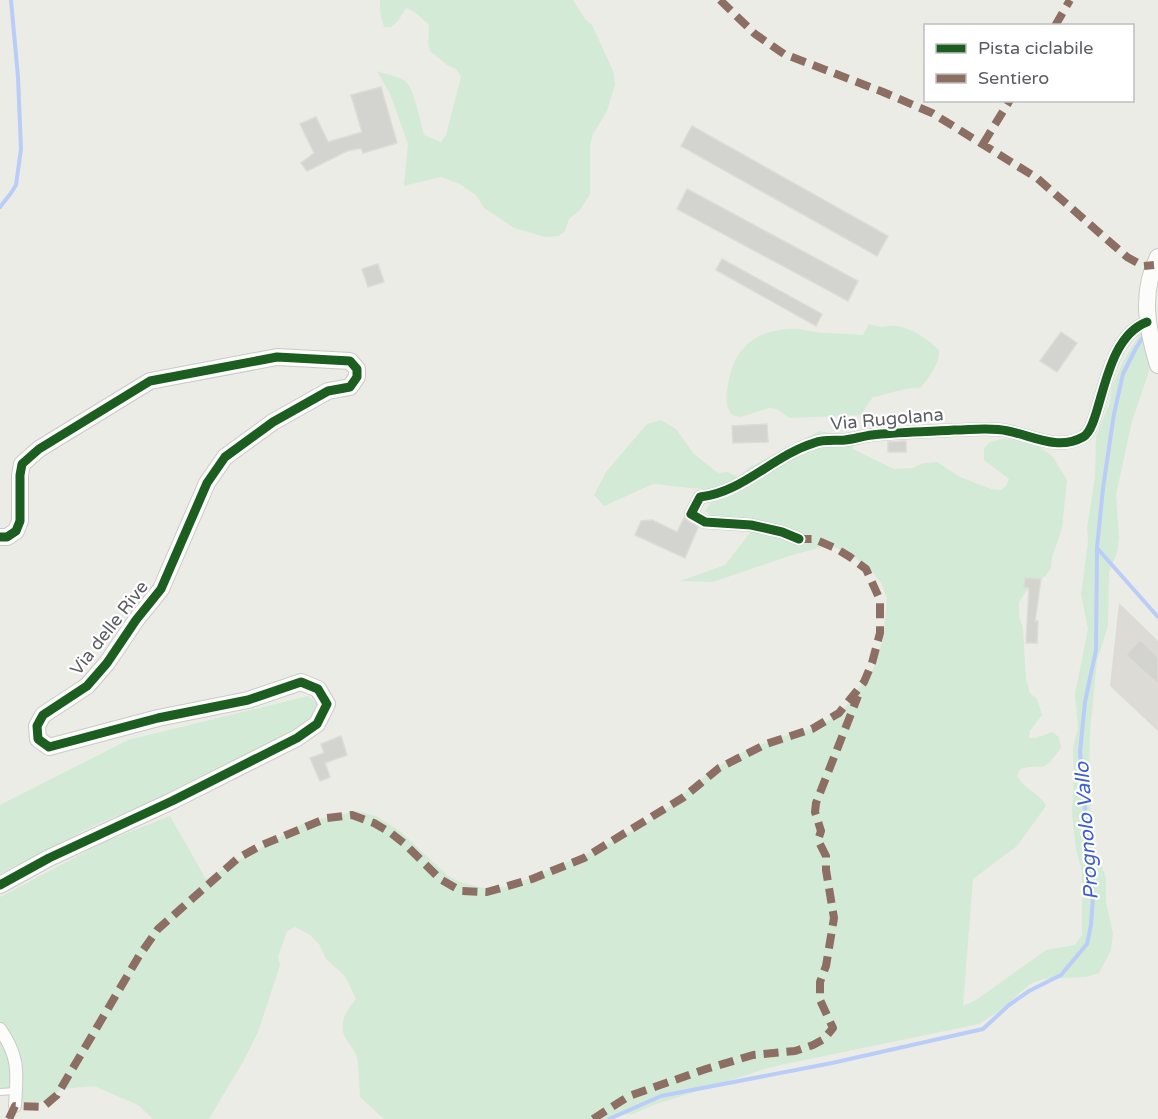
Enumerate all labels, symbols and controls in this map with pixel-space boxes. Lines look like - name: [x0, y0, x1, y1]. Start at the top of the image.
- legend: [924, 24, 1134, 102]
- text: Pista ciclabile: [978, 37, 1093, 59]
- text: Sentiero: [978, 67, 1049, 89]
- street label: Via Rugolana: [830, 403, 944, 435]
- street label: Via delle Rive: [65, 576, 153, 680]
- water label: Prognolo Vallo: [1070, 760, 1104, 901]

